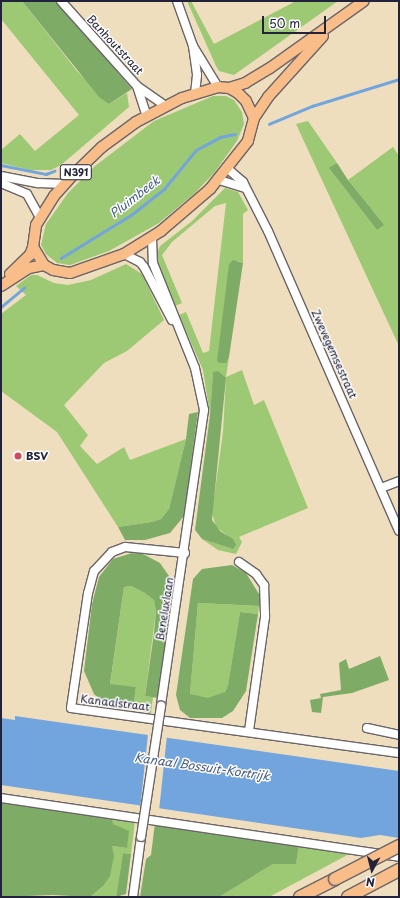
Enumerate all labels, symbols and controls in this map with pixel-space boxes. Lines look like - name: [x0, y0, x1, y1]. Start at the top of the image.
- scale bar: [264, 8, 328, 34]
- street label: Banhoutstraat: [84, 12, 146, 78]
- text: 50 m: [269, 14, 300, 32]
- road number: N391: [59, 164, 93, 180]
- water label: Pluimbeek: [107, 173, 163, 221]
- street label: Zwevegemsestraat: [308, 307, 360, 401]
- place label: BSV: [26, 449, 48, 463]
- marker: BSV: [13, 451, 23, 461]
- street label: Beneluxlaan: [153, 576, 177, 642]
- street label: Kanaalstraat: [80, 692, 150, 714]
- water label: Kanaal Bossuit-Kortrijk: [133, 750, 271, 784]
- north arrow: [352, 850, 392, 890]
- text: N: [365, 873, 376, 891]

